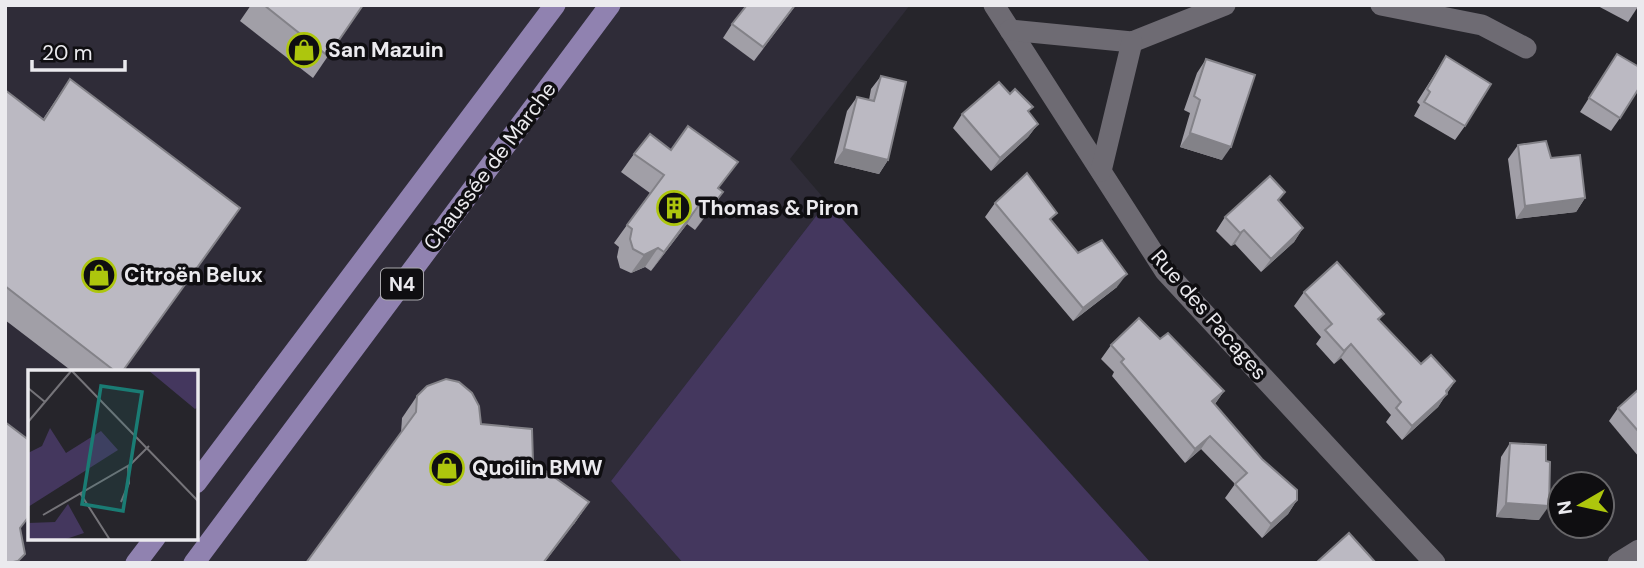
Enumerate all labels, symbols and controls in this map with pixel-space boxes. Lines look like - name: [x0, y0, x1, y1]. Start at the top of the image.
- scale bar: [32, 28, 124, 72]
- shop icon: San Mazuin: [285, 31, 323, 69]
- place label: San Mazuin: [328, 36, 444, 64]
- text: 20 m: [42, 39, 93, 67]
- street label: Chaussée de Marche: [417, 76, 563, 256]
- building icon: Thomas & Piron: [655, 189, 693, 227]
- place label: Thomas & Piron: [698, 194, 859, 222]
- street label: Rue des Pacages: [1145, 244, 1273, 386]
- shop icon: Citroën Belux: [80, 256, 118, 294]
- place label: Citroën Belux: [124, 261, 263, 289]
- road number: N4: [381, 268, 423, 300]
- inset map: [28, 370, 198, 540]
- shop icon: Quoilin BMW: [428, 449, 466, 487]
- place label: Quoilin BMW: [472, 454, 603, 482]
- north arrow: [1546, 470, 1616, 540]
- text: N: [1551, 499, 1578, 516]

